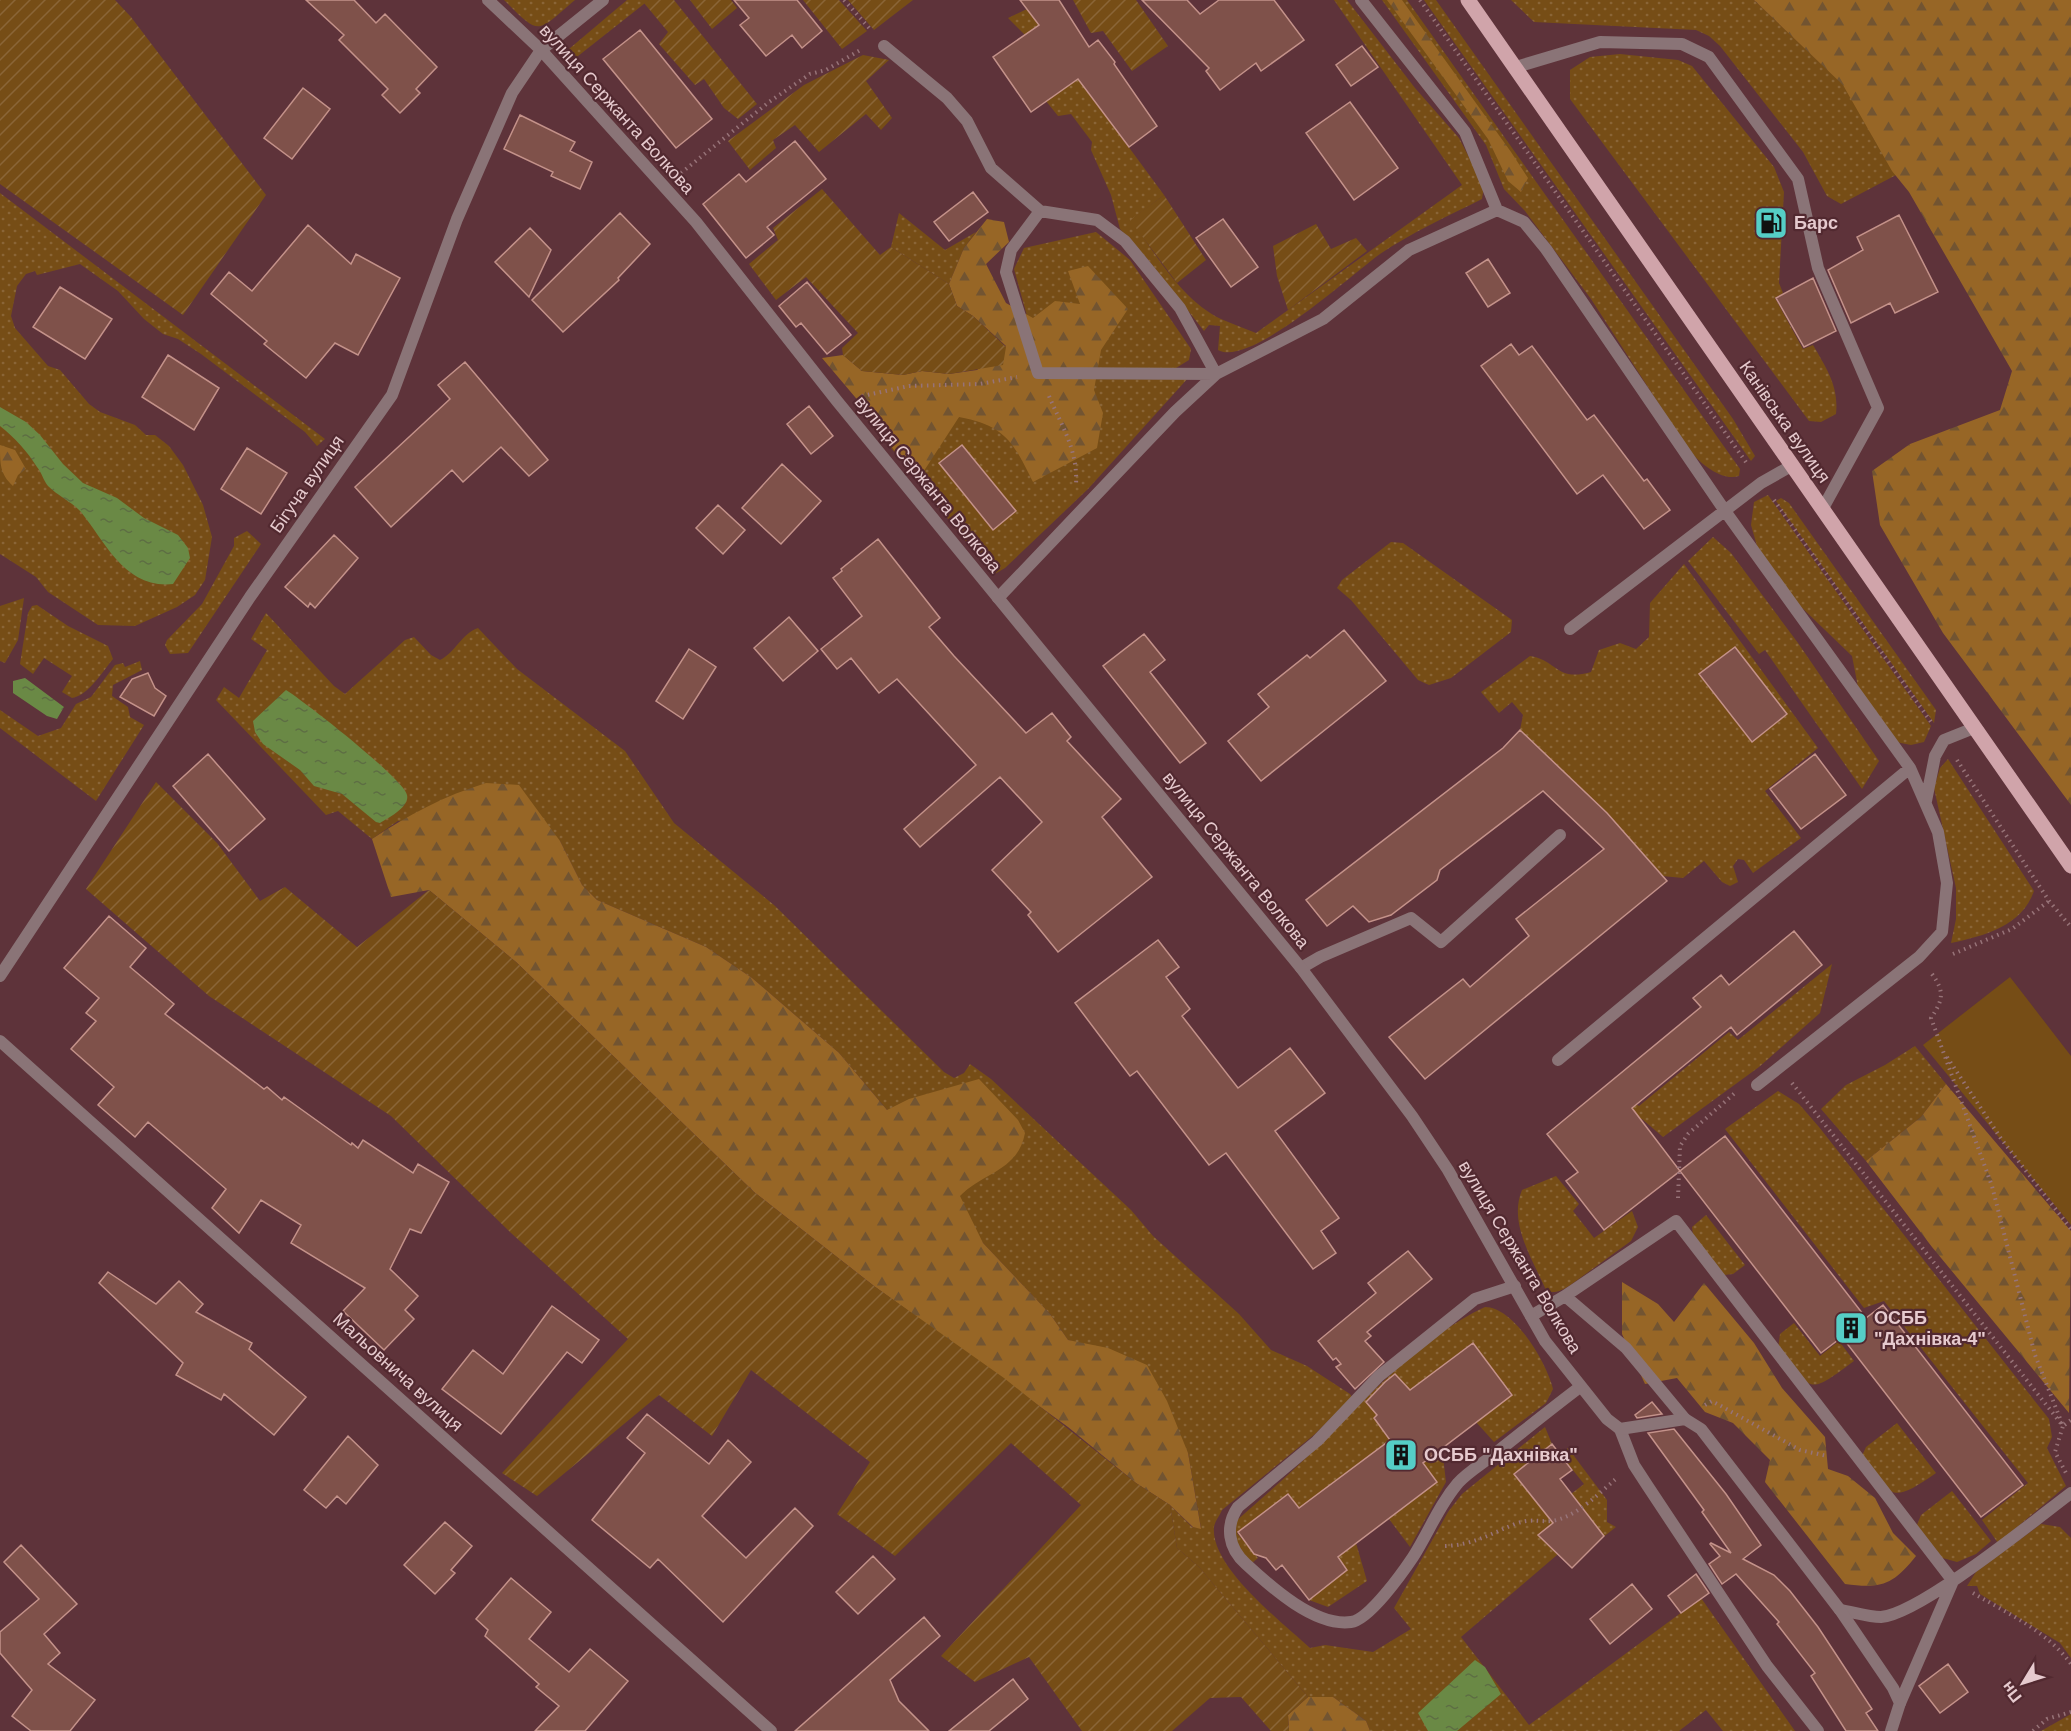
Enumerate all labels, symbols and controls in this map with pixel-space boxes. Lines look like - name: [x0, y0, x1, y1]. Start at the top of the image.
- street label: вулиця Сержанта Волкова: [536, 20, 699, 199]
- fuel station icon: Барс: [1753, 205, 1789, 241]
- place label: Барс: [1794, 213, 1838, 233]
- street label: Канівська вулиця: [1736, 357, 1834, 487]
- street label: вулиця Сержанта Волкова: [851, 392, 1006, 577]
- street label: Бігуча вулиця: [266, 432, 348, 536]
- street label: вулиця Сержанта Волкова: [1159, 768, 1314, 953]
- street label: вулиця Сержанта Волкова: [1455, 1157, 1586, 1358]
- place label: ОСББ "Дахнівка-4": [1874, 1308, 1986, 1349]
- street label: Мальовнича вулиця: [329, 1309, 467, 1435]
- building icon: ОСББ "Дахнівка-4": [1833, 1310, 1869, 1346]
- building icon: ОСББ "Дахнівка": [1383, 1437, 1419, 1473]
- place label: ОСББ "Дахнівка": [1424, 1445, 1578, 1465]
- north arrow: [1993, 1653, 2053, 1713]
- text: Пн: [1998, 1678, 2025, 1706]

